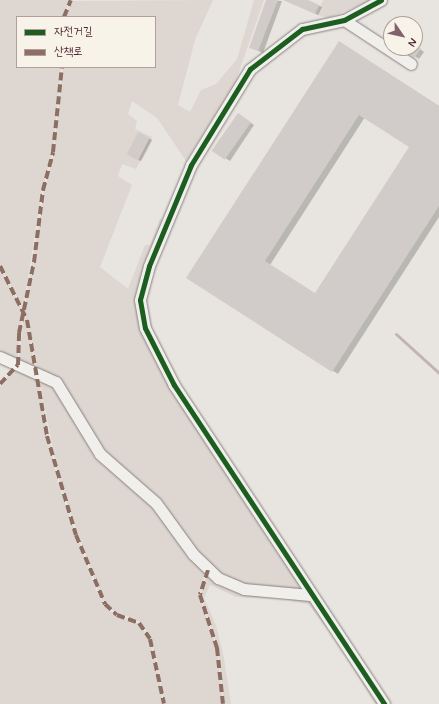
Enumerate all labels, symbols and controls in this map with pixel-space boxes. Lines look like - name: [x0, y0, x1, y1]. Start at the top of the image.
- legend: [16, 16, 156, 68]
- north arrow: [383, 16, 423, 56]
- text: 자전거길: [54, 24, 93, 40]
- text: N: [404, 35, 420, 49]
- text: 산책로: [54, 44, 83, 60]

